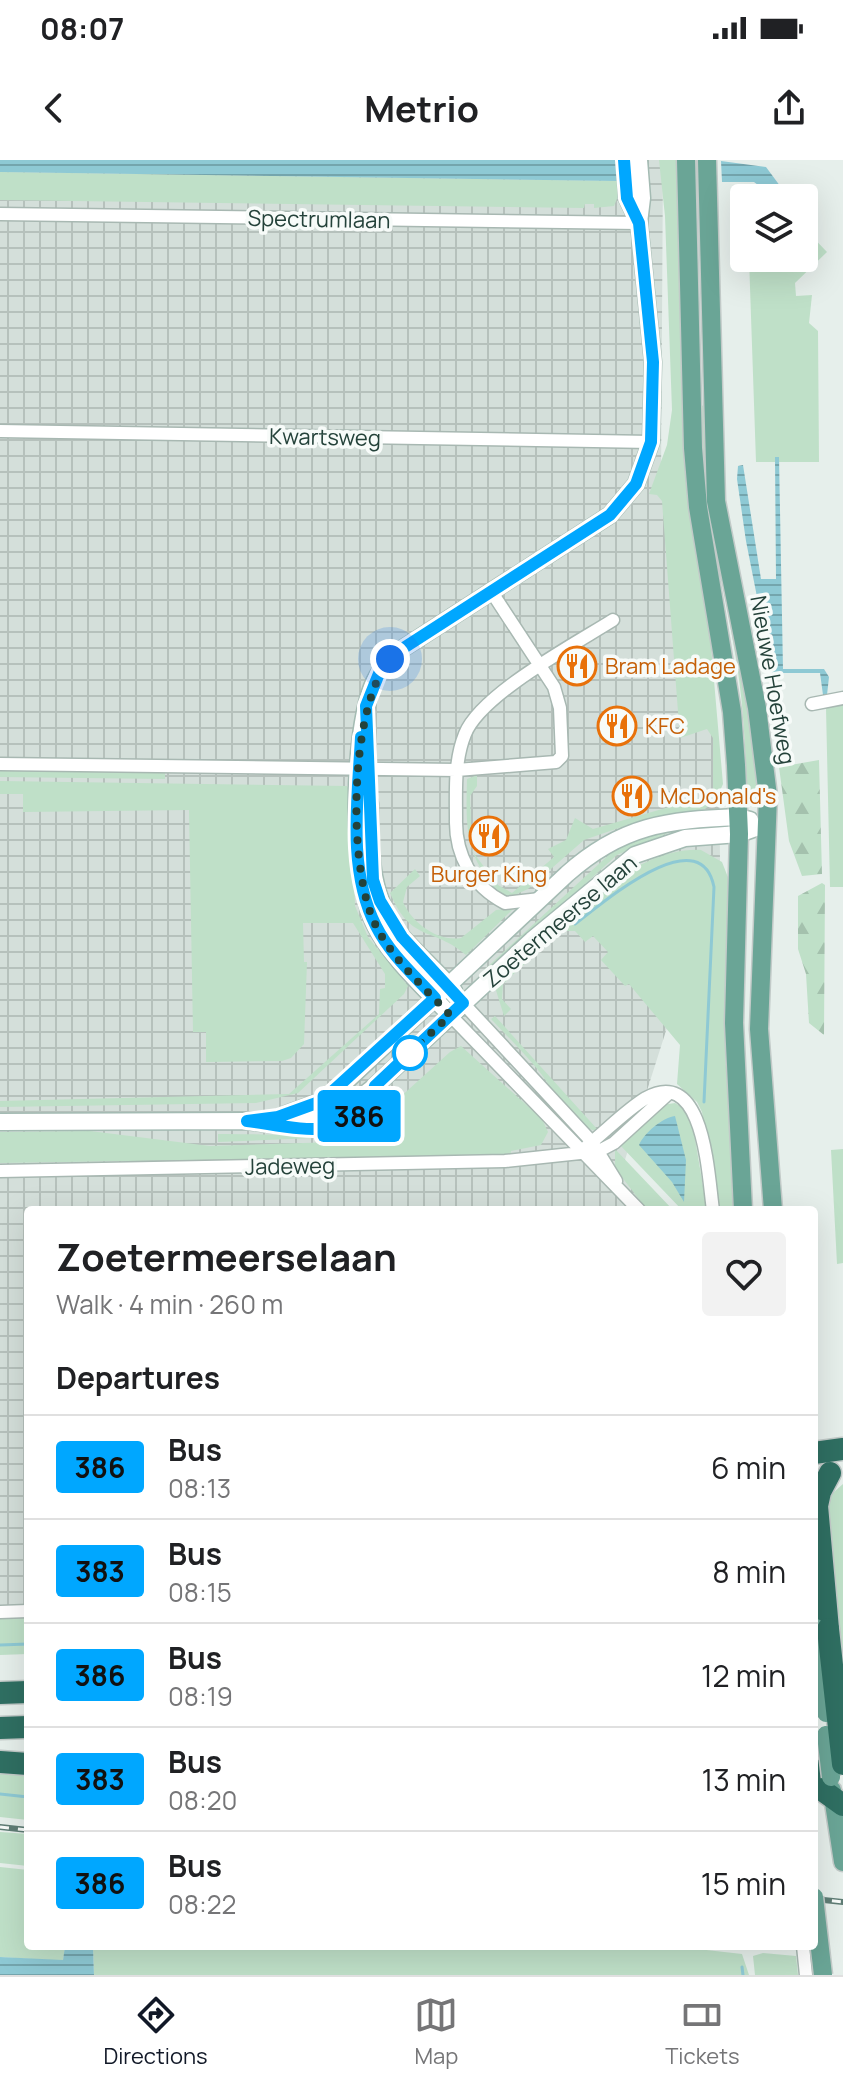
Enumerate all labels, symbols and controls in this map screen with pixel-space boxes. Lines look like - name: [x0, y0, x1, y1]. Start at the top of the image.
- text: 08:07: [40, 8, 124, 49]
- text: Metrio: [364, 84, 479, 133]
- icon: back: [32, 86, 76, 130]
- icon: share: [767, 86, 811, 130]
- map controls: [730, 184, 818, 272]
- button: layers: [730, 184, 818, 272]
- street label: Spectrumlaan: [247, 203, 391, 235]
- street label: Kwartsweg: [269, 421, 381, 453]
- street label: Nieuwe Hoefweg: [743, 593, 803, 767]
- your location: [370, 639, 410, 679]
- restaurant icon: Bram Ladage: [556, 645, 598, 687]
- place label: Bram Ladage: [605, 651, 736, 681]
- restaurant icon: KFC: [596, 705, 638, 747]
- place label: KFC: [645, 711, 685, 741]
- restaurant icon: McDonald's: [611, 775, 653, 817]
- place label: McDonald's: [660, 781, 776, 811]
- restaurant icon: Burger King: [468, 815, 510, 857]
- street label: Zoetermeerse laan: [477, 848, 643, 994]
- place label: Burger King: [431, 859, 547, 889]
- unlabelled marker: [393, 1036, 427, 1070]
- line badge: 386: [313, 1090, 405, 1142]
- text: 386: [334, 1097, 384, 1135]
- street label: Jadeweg: [245, 1150, 335, 1182]
- text: Zoetermeerselaan: [56, 1230, 397, 1282]
- button: heart: [702, 1232, 786, 1316]
- text: Walk · 4 min · 260 m: [56, 1286, 283, 1322]
- text: Departures: [56, 1357, 220, 1398]
- text: Bus: [168, 1429, 222, 1470]
- text: 6 min: [711, 1447, 786, 1488]
- text: 386: [75, 1448, 125, 1486]
- text: 08:13: [168, 1470, 231, 1506]
- text: Bus: [168, 1533, 222, 1574]
- text: 8 min: [712, 1551, 786, 1592]
- text: 383: [75, 1552, 125, 1590]
- text: 08:15: [168, 1574, 232, 1610]
- text: Bus: [168, 1637, 222, 1678]
- text: 12 min: [701, 1655, 786, 1696]
- text: 386: [75, 1656, 125, 1694]
- text: 08:19: [168, 1678, 233, 1714]
- text: Bus: [168, 1741, 222, 1782]
- text: 13 min: [701, 1759, 786, 1800]
- text: 383: [75, 1760, 125, 1798]
- text: 08:20: [168, 1782, 237, 1818]
- text: Bus: [168, 1845, 222, 1886]
- text: 15 min: [701, 1863, 786, 1904]
- text: 386: [75, 1864, 125, 1902]
- text: 08:22: [168, 1886, 236, 1922]
- tab: Directions: [103, 1993, 208, 2071]
- tab: Map: [414, 1993, 458, 2071]
- tab: Tickets: [665, 1993, 740, 2071]

